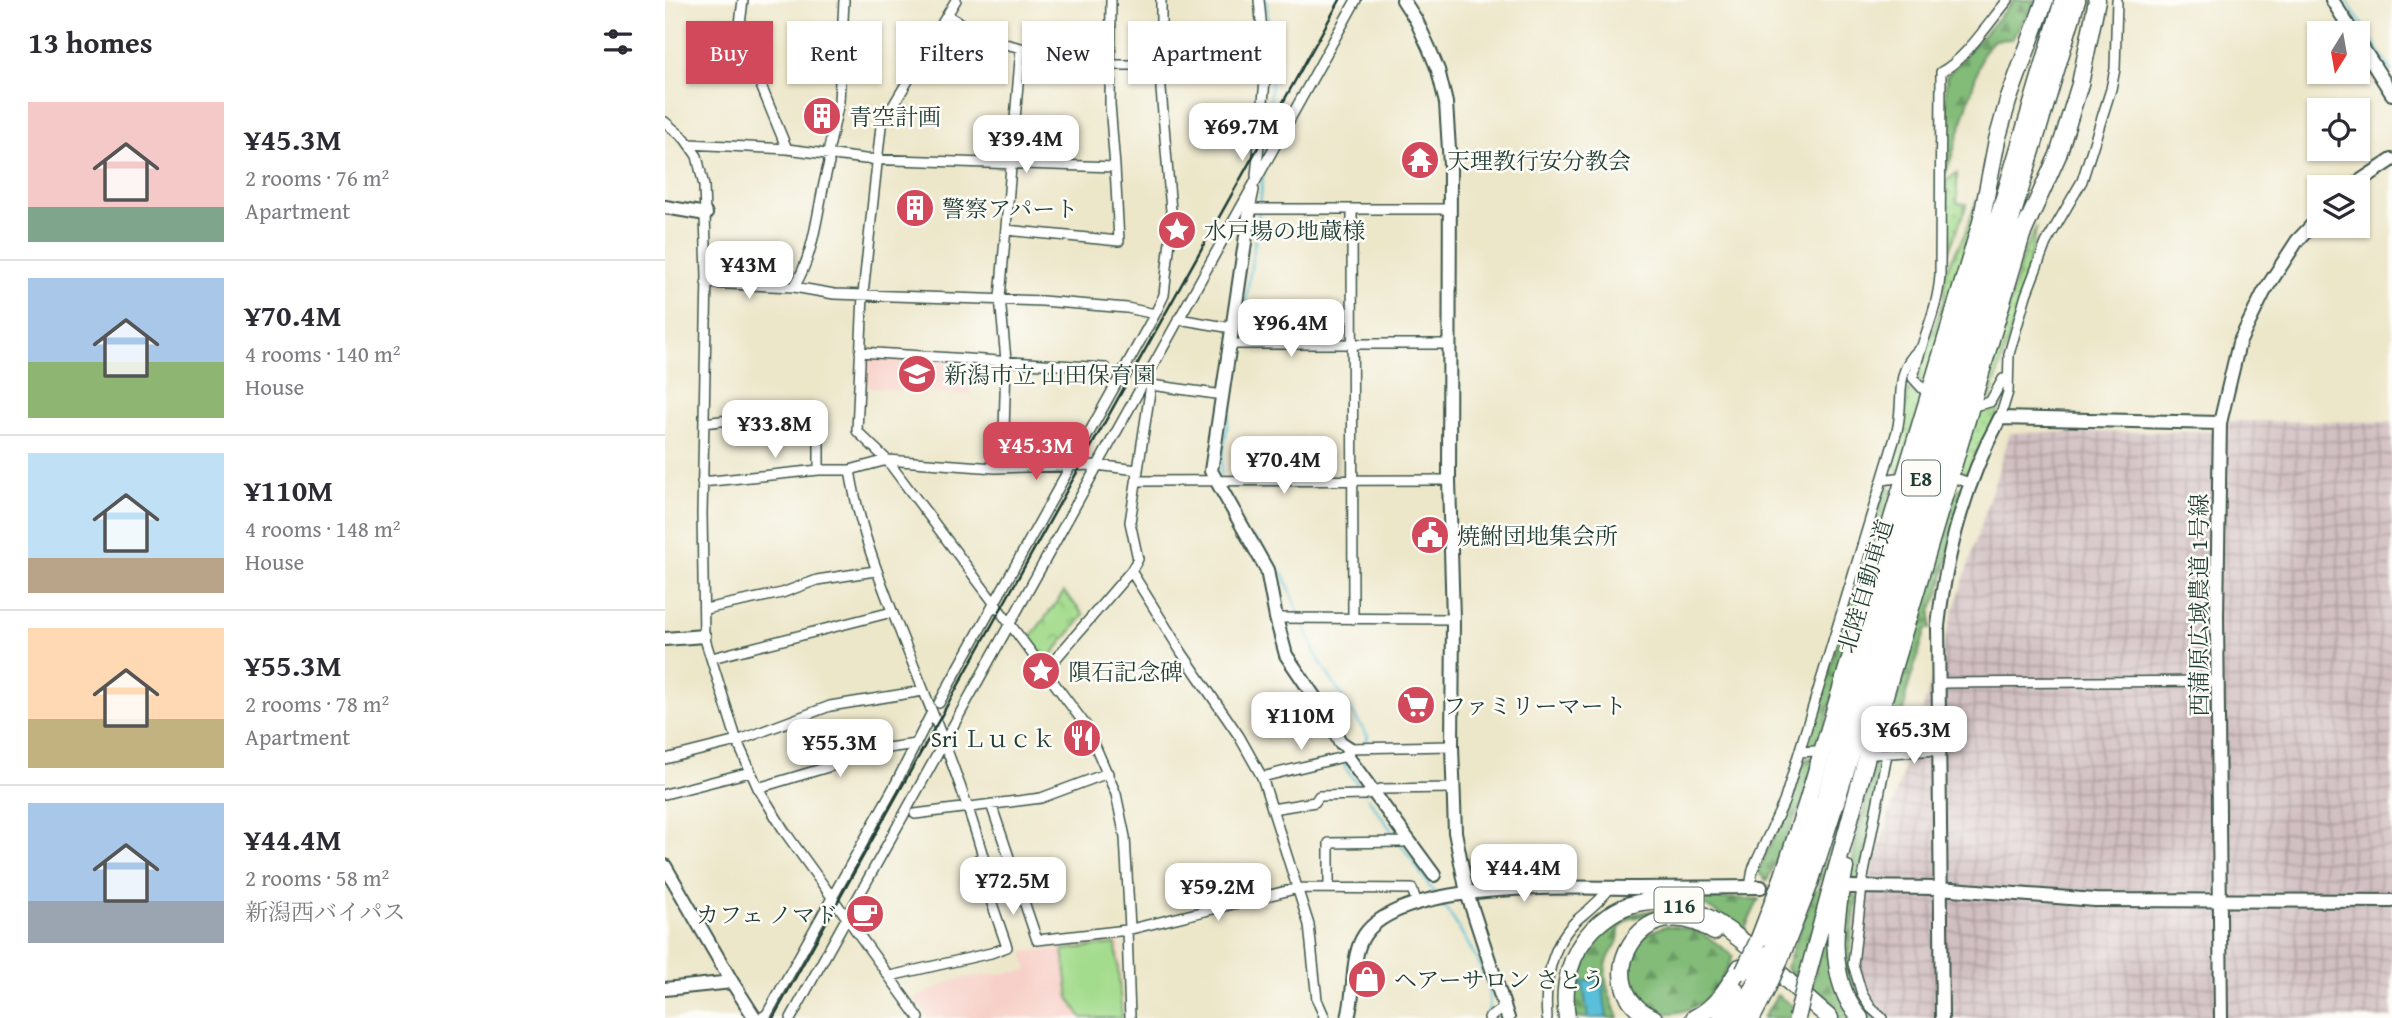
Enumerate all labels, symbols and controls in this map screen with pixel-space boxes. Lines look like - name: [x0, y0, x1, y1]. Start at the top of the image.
- text: 13 homes: [28, 20, 153, 64]
- chip: Buy: [686, 21, 773, 84]
- chip: Rent: [787, 21, 882, 84]
- chip: Filters: [896, 21, 1008, 84]
- chip: New: [1022, 21, 1114, 84]
- chip: Apartment: [1128, 21, 1286, 84]
- north arrow: [2307, 21, 2369, 84]
- map controls: [2307, 21, 2370, 238]
- icon: filters: [599, 23, 637, 61]
- building icon: 青空計画: [801, 95, 843, 137]
- button: locate: [2307, 98, 2370, 161]
- place label: 青空計画: [849, 100, 941, 133]
- pin: ¥69.7M: [1185, 104, 1299, 163]
- text: ¥69.7M: [1205, 109, 1279, 142]
- pin: ¥39.4M: [969, 116, 1083, 175]
- text: ¥45.3M: [245, 117, 341, 161]
- text: ¥39.4M: [989, 121, 1063, 154]
- icon: home: [84, 130, 168, 214]
- temple icon: 天理教行安分教会: [1399, 139, 1441, 181]
- place label: 天理教行安分教会: [1447, 144, 1631, 177]
- text: 2 rooms · 76 m²: [245, 161, 389, 194]
- button: layers: [2307, 175, 2370, 238]
- building icon: 警察アパート: [894, 187, 936, 229]
- place label: 警察アパート: [942, 192, 1078, 225]
- text: Apartment: [245, 194, 350, 227]
- place icon: 水戸場の地蔵様: [1156, 209, 1198, 251]
- place label: 水戸場の地蔵様: [1204, 214, 1365, 247]
- pin: ¥43M: [708, 242, 790, 301]
- text: ¥43M: [721, 247, 777, 280]
- text: ¥70.4M: [245, 293, 341, 337]
- pin: ¥96.4M: [1234, 300, 1348, 359]
- text: ¥96.4M: [1254, 305, 1328, 338]
- icon: home: [84, 306, 168, 390]
- text: 4 rooms · 140 m²: [245, 337, 400, 370]
- school or university icon: 新潟市立 山田保育園: [896, 353, 938, 395]
- place label: 新潟市立 山田保育園: [944, 358, 1156, 391]
- text: House: [245, 370, 304, 403]
- pin: ¥33.8M: [718, 400, 832, 460]
- text: ¥33.8M: [738, 406, 812, 439]
- pin: ¥45.3M: [979, 422, 1093, 482]
- text: ¥45.3M: [999, 428, 1073, 461]
- pin: ¥70.4M: [1227, 436, 1341, 496]
- text: ¥70.4M: [1247, 442, 1321, 475]
- road number: E8: [1902, 461, 1940, 496]
- text: ¥110M: [245, 468, 333, 512]
- icon: home: [84, 481, 168, 565]
- street label: 西蒲原広域農道 1号線: [2182, 493, 2215, 717]
- text: 4 rooms · 148 m²: [245, 512, 400, 545]
- public building icon: 焼鮒団地集会所: [1409, 514, 1451, 556]
- street label: 北陸自動車道: [1829, 515, 1901, 657]
- place label: 焼鮒団地集会所: [1457, 519, 1618, 552]
- text: House: [245, 545, 304, 578]
- text: ¥55.3M: [245, 643, 341, 687]
- place icon: 隕石記念碑: [1020, 650, 1062, 692]
- place label: 隕石記念碑: [1068, 655, 1183, 688]
- icon: home: [84, 656, 168, 740]
- supermarket icon: ファミリーマート: [1395, 684, 1437, 726]
- text: 2 rooms · 78 m²: [245, 687, 389, 720]
- place label: ファミリーマート: [1443, 689, 1627, 722]
- pin: ¥110M: [1252, 692, 1350, 752]
- text: ¥110M: [1267, 698, 1335, 731]
- pin: ¥65.3M: [1857, 706, 1971, 766]
- text: ¥65.3M: [1877, 712, 1951, 745]
- restaurant icon: Sri Ｌｕｃｋ: [1061, 717, 1103, 759]
- text: Apartment: [245, 720, 350, 753]
- pin: ¥55.3M: [783, 720, 897, 779]
- place label: Sri Ｌｕｃｋ: [931, 722, 1055, 755]
- text: ¥55.3M: [803, 725, 877, 758]
- text: ¥44.4M: [245, 817, 341, 861]
- icon: home: [84, 831, 168, 915]
- pin: ¥44.4M: [1467, 844, 1581, 904]
- text: ¥44.4M: [1487, 850, 1561, 883]
- pin: ¥72.5M: [956, 858, 1070, 917]
- text: 2 rooms · 58 m²: [245, 861, 389, 894]
- text: ¥72.5M: [976, 863, 1050, 896]
- pin: ¥59.2M: [1161, 864, 1275, 923]
- text: ¥59.2M: [1181, 869, 1255, 902]
- road number: 116: [1655, 888, 1703, 922]
- cafe icon: カフェ ノマド: [844, 893, 886, 935]
- text: 新潟西バイパス: [245, 895, 406, 928]
- place label: カフェ ノマド: [696, 898, 838, 931]
- shop icon: ヘアーサロン さとう: [1346, 958, 1388, 1000]
- place label: ヘアーサロン さとう: [1394, 963, 1605, 996]

